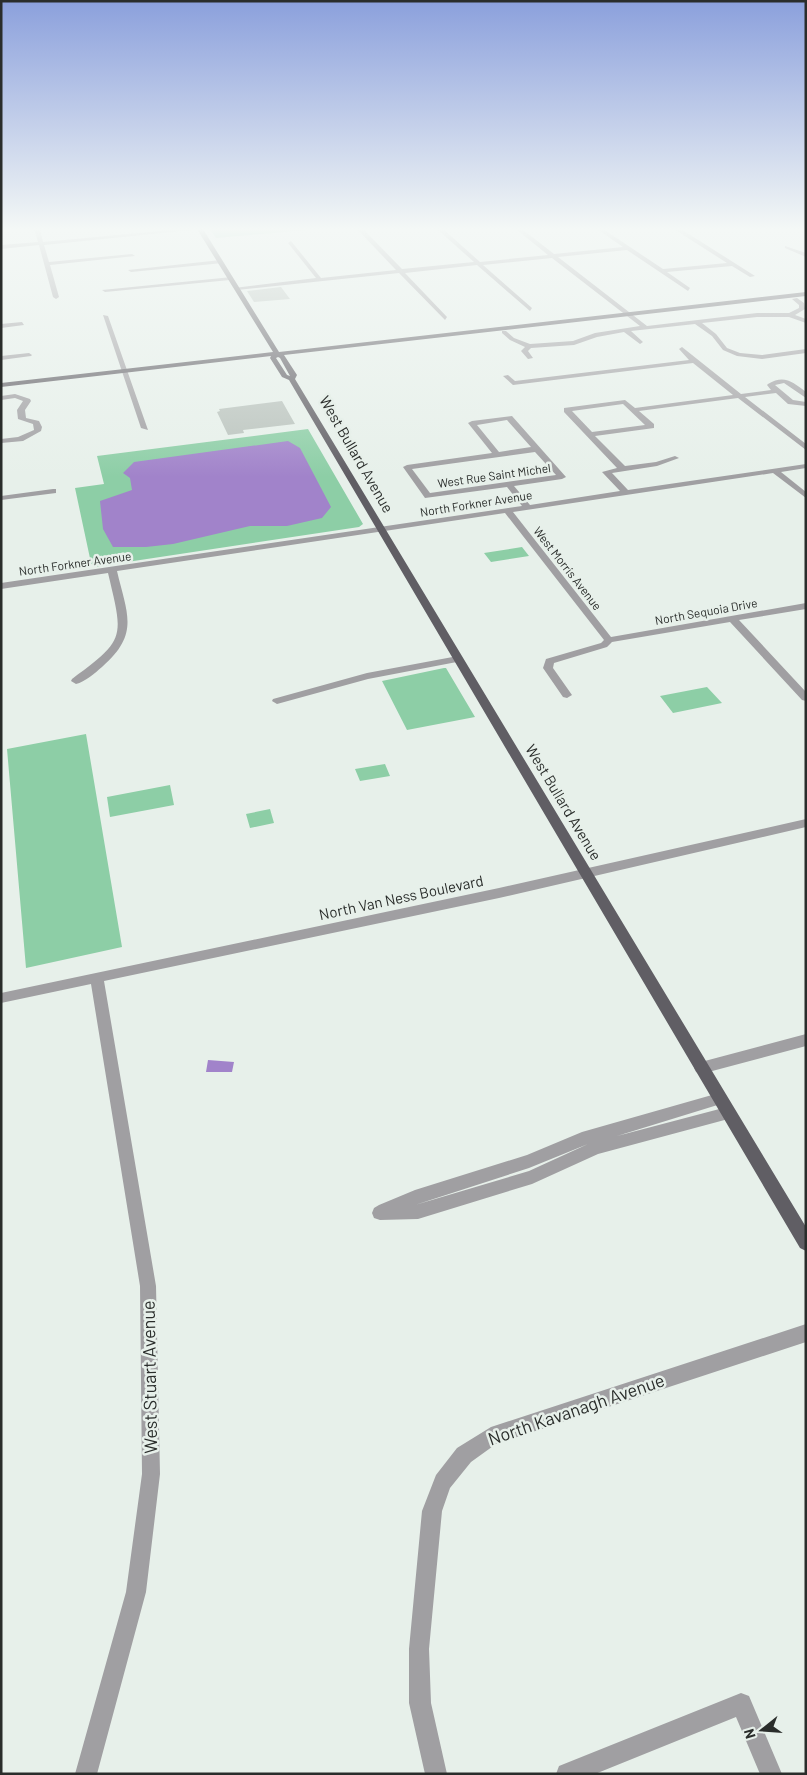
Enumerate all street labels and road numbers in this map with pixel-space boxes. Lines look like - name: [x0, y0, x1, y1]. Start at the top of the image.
- street label: West Bullard Avenue: [316, 392, 398, 516]
- street label: West Rue Saint Michel: [436, 460, 552, 490]
- street label: North Forkner Avenue: [419, 487, 533, 519]
- street label: West Morris Avenue: [531, 524, 605, 612]
- street label: North Forkner Avenue: [18, 548, 132, 578]
- street label: North Sequoia Drive: [654, 595, 758, 627]
- street label: West Bullard Avenue: [522, 741, 606, 863]
- street label: North Van Ness Boulevard: [317, 871, 485, 923]
- street label: West Stuart Avenue: [137, 1300, 161, 1454]
- street label: North Kavanagh Avenue: [485, 1368, 667, 1450]

